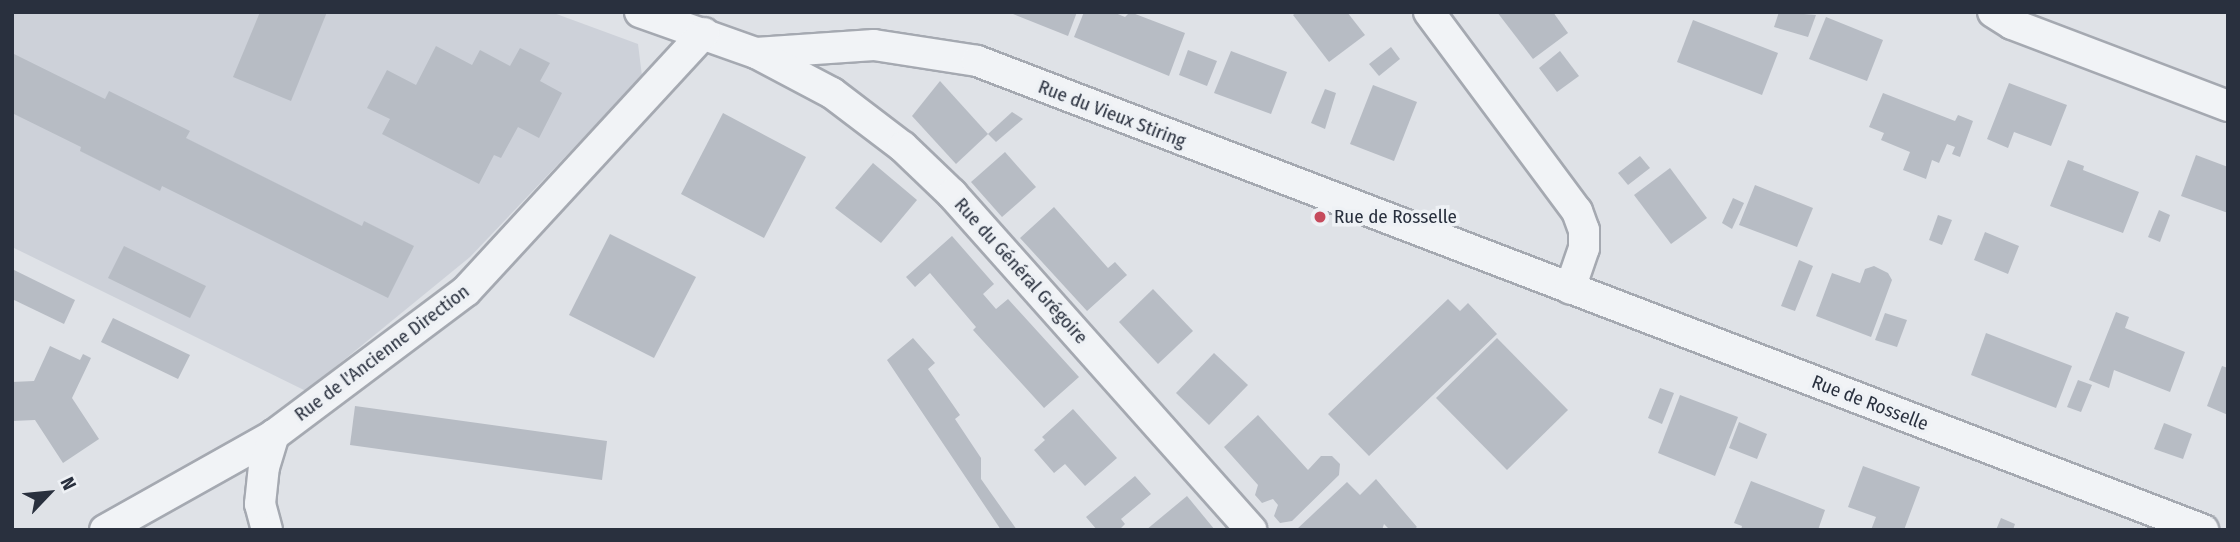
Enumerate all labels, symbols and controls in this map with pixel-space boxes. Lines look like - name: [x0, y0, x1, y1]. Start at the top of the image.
- street label: Rue du Vieux Stiring: [1035, 75, 1189, 153]
- street label: Rue du Général Grégoire: [950, 193, 1092, 349]
- place label: Rue de Rosselle: [1334, 206, 1457, 228]
- marker: Rue de Rosselle: [1312, 209, 1328, 225]
- street label: Rue de l'Ancienne Direction: [290, 280, 474, 426]
- street label: Rue de Rosselle: [1809, 370, 1931, 436]
- north arrow: [14, 458, 84, 528]
- text: N: [55, 473, 81, 494]

